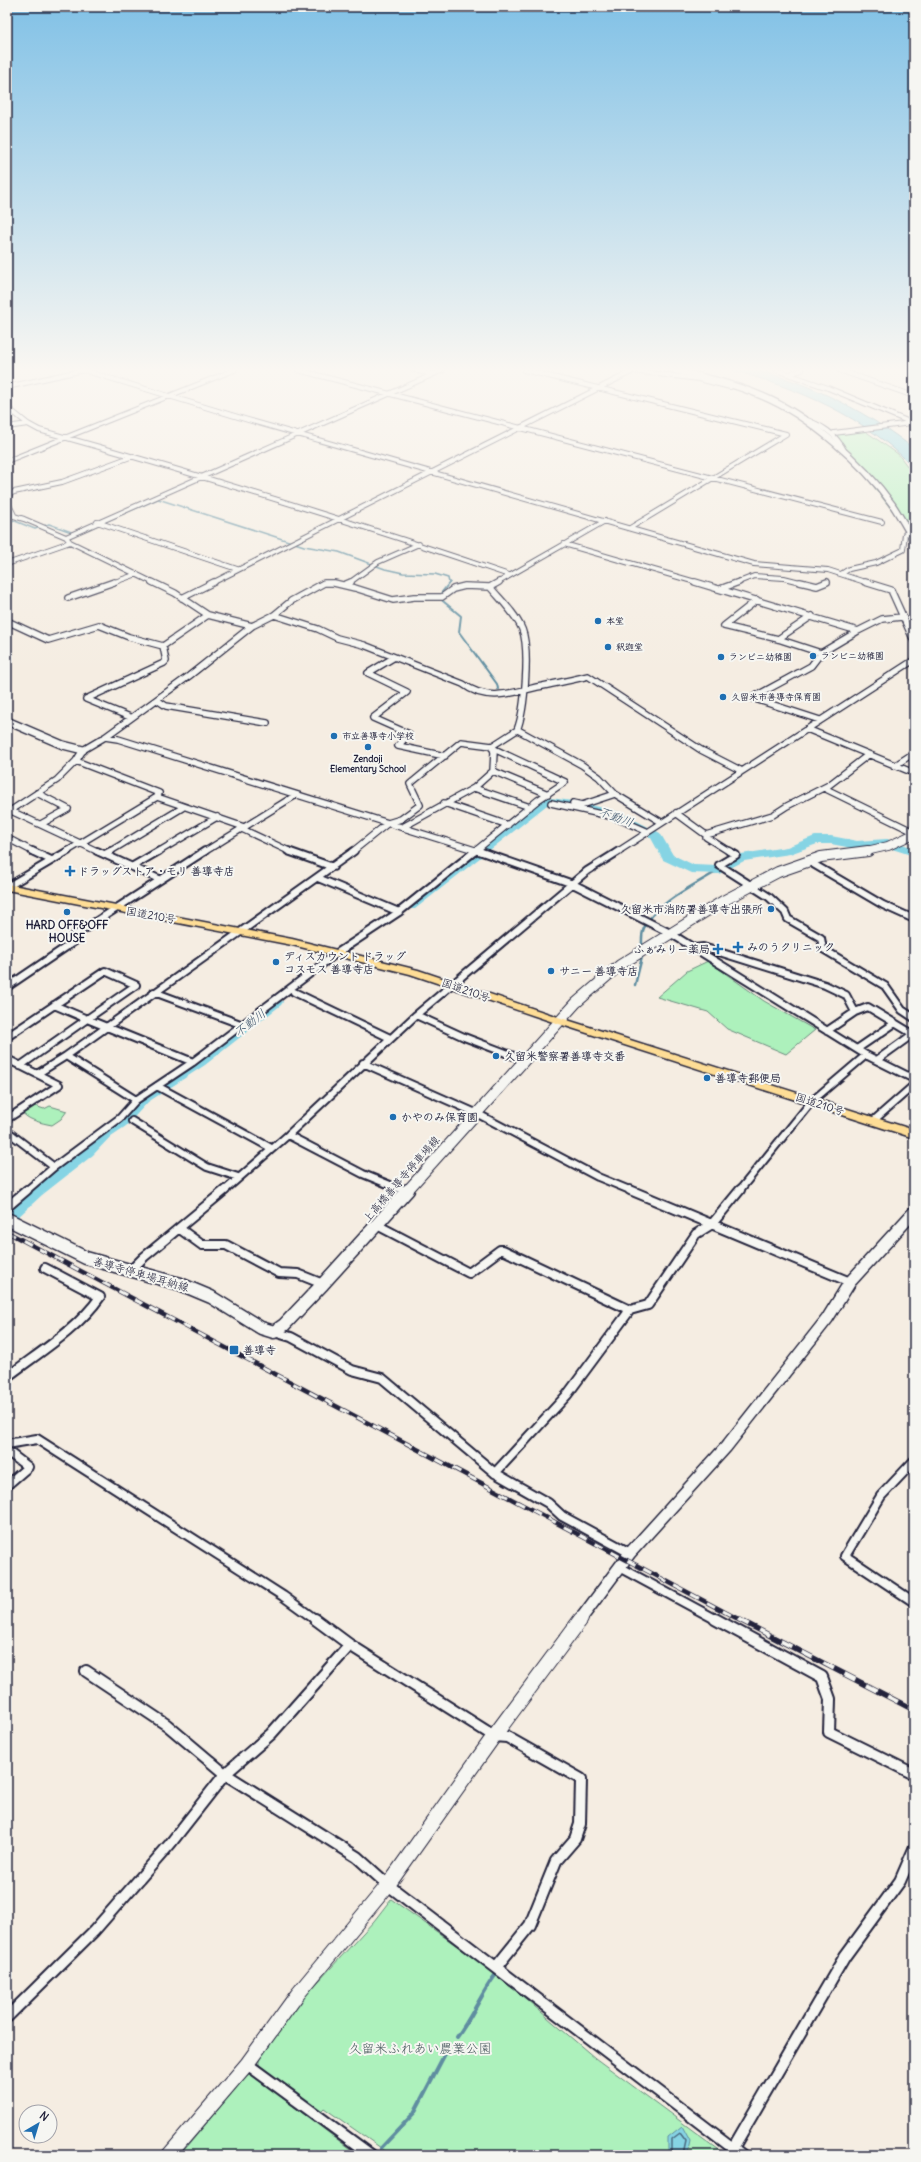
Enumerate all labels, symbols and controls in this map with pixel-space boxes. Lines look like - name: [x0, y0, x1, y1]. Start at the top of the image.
- place label: 本堂: [606, 615, 624, 626]
- marker: 本堂: [593, 616, 603, 626]
- place label: 釈迦堂: [616, 641, 643, 652]
- marker: 釈迦堂: [603, 642, 613, 652]
- place label: ランビニ幼稚園: [821, 650, 884, 661]
- place label: ランピニ幼稚園: [729, 651, 792, 662]
- marker: ランビニ幼稚園: [808, 651, 818, 661]
- marker: ランピニ幼稚園: [716, 652, 726, 662]
- place label: 久留米市善導寺保育園: [731, 691, 821, 702]
- marker: 久留米市善導寺保育園: [718, 692, 728, 702]
- place label: 市立善導寺小学校: [342, 730, 414, 741]
- marker: 市立善導寺小学校: [329, 731, 339, 741]
- marker: Zendoji Elementary School: [363, 742, 373, 752]
- place label: Zendoji Elementary School: [330, 753, 406, 775]
- water label: 不動川: [597, 803, 636, 830]
- place label: ドラッグストア・モリ 善導寺店: [78, 864, 235, 878]
- marker: ドラッグストア・モリ 善導寺店: [65, 866, 75, 876]
- place label: 久留米市消防署善導寺出張所: [620, 902, 763, 916]
- street label: 国道210号: [125, 904, 177, 926]
- marker: 久留米市消防署善導寺出張所: [766, 904, 776, 914]
- marker: HARD OFF&OFF HOUSE: [62, 907, 72, 917]
- place label: HARD OFF&OFF HOUSE: [26, 918, 109, 945]
- place label: みのうクリニック: [747, 940, 835, 954]
- marker: みのうクリニック: [732, 941, 744, 953]
- place label: ふぁみりー薬局: [633, 942, 710, 956]
- marker: ふぁみりー薬局: [713, 944, 723, 954]
- place label: ディスカウント ドラッグ コスモス 善導寺店: [284, 949, 406, 976]
- marker: ディスカウント ドラッグ コスモス 善導寺店: [271, 957, 281, 967]
- place label: サニー 善導寺店: [559, 964, 639, 978]
- marker: サニー 善導寺店: [546, 966, 556, 976]
- street label: 国道210号: [440, 975, 492, 1005]
- water label: 不動川: [231, 1006, 268, 1040]
- place label: 久留米警察署善導寺交番: [504, 1049, 625, 1063]
- marker: 久留米警察署善導寺交番: [491, 1051, 501, 1061]
- place label: 善導寺郵便局: [715, 1071, 781, 1085]
- marker: 善導寺郵便局: [702, 1073, 712, 1083]
- street label: 国道210号: [794, 1090, 846, 1118]
- place label: かやのみ保育園: [401, 1110, 478, 1124]
- marker: かやのみ保育園: [388, 1112, 398, 1122]
- street label: 上高橋善導寺停車場線: [360, 1133, 442, 1225]
- street label: 善導寺停車場耳納線: [91, 1254, 191, 1294]
- place label: 善導寺: [243, 1343, 276, 1357]
- marker: 善導寺: [228, 1344, 240, 1356]
- park label: 久留米ふれあい農業公園: [348, 2040, 492, 2057]
- north arrow: [18, 2104, 58, 2144]
- text: N: [37, 2108, 51, 2124]

